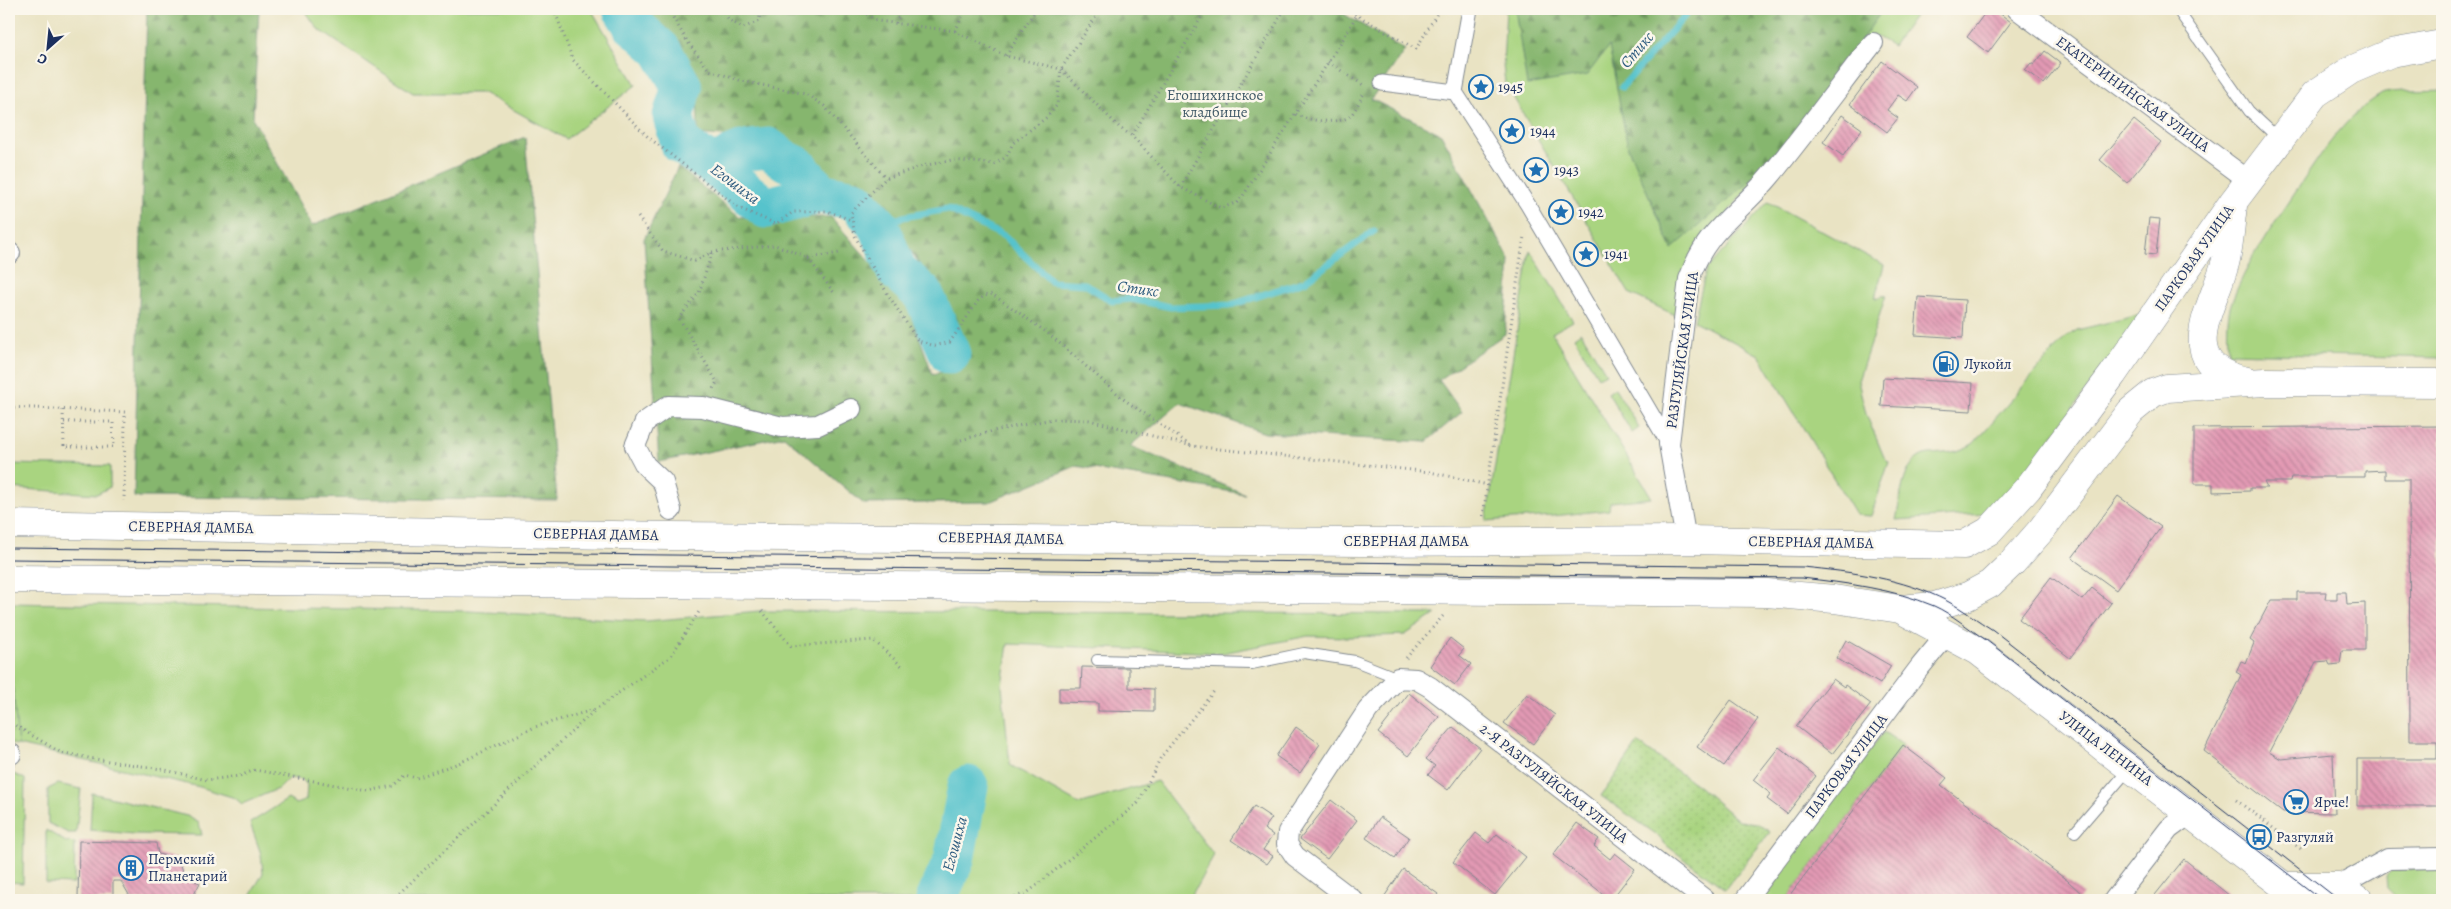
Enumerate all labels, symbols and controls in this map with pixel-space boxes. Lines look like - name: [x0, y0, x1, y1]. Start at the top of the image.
- north arrow: [22, 22, 72, 72]
- water label: Стикс: [1615, 27, 1659, 73]
- street label: ЕКАТЕРИНИНСКАЯ УЛИЦА: [2052, 31, 2214, 157]
- text: С: [34, 49, 50, 70]
- place icon: 1945: [1468, 74, 1494, 100]
- place label: 1945: [1498, 77, 1523, 97]
- park label: Егошихинское кладбище: [1167, 85, 1263, 122]
- place icon: 1944: [1499, 118, 1525, 144]
- place label: 1944: [1530, 121, 1556, 141]
- place icon: 1943: [1523, 157, 1549, 183]
- water label: Егошиха: [706, 158, 764, 210]
- place label: 1943: [1554, 160, 1579, 180]
- place icon: 1942: [1548, 199, 1574, 225]
- street label: ПАРКОВАЯ УЛИЦА: [2150, 201, 2238, 315]
- place label: 1942: [1578, 202, 1604, 222]
- place icon: 1941: [1573, 241, 1599, 267]
- place label: 1941: [1604, 244, 1628, 264]
- street label: РАЗГУЛЯЙСКАЯ УЛИЦА: [1661, 270, 1703, 430]
- water label: Стикс: [1116, 275, 1160, 303]
- fuel station icon: Лукойл: [1933, 351, 1959, 377]
- place label: Лукойл: [1964, 354, 2011, 374]
- street label: СЕВЕРНАЯ ДАМБА: [128, 516, 254, 538]
- street label: СЕВЕРНАЯ ДАМБА: [533, 523, 659, 545]
- street label: СЕВЕРНАЯ ДАМБА: [938, 527, 1064, 549]
- street label: СЕВЕРНАЯ ДАМБА: [1343, 531, 1469, 551]
- street label: СЕВЕРНАЯ ДАМБА: [1748, 531, 1874, 553]
- street label: УЛИЦА ЛЕНИНА: [2055, 706, 2157, 790]
- street label: ПАРКОВАЯ УЛИЦА: [1800, 710, 1892, 822]
- street label: 2-Я РАЗГУЛЯЙСКАЯ УЛИЦА: [1476, 719, 1633, 848]
- supermarket icon: Ярче!: [2283, 789, 2309, 815]
- place label: Ярче!: [2314, 792, 2349, 812]
- water label: Егошиха: [937, 814, 973, 874]
- bus stop icon: Разгуляй: [2246, 824, 2272, 850]
- place label: Разгуляй: [2276, 827, 2334, 847]
- place label: Пермский Планетарий: [148, 849, 228, 886]
- building icon: Пермский Планетарий: [118, 855, 144, 881]

